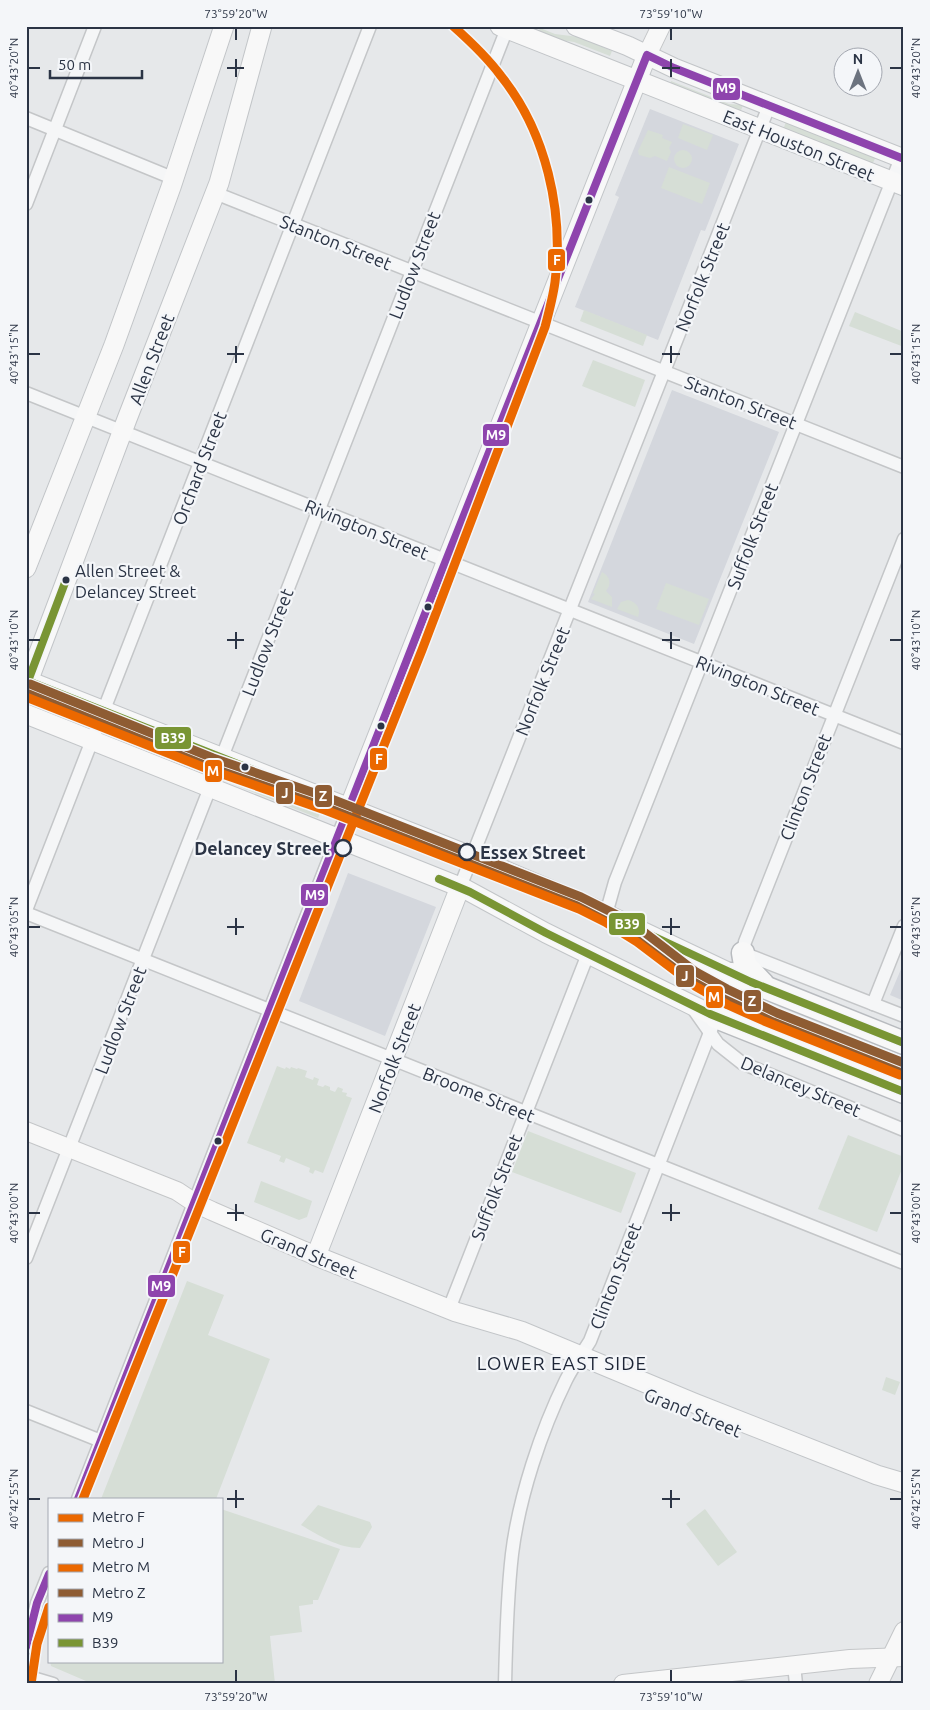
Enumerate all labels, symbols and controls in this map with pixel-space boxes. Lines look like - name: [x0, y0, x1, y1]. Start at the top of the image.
- text: 73°59'20"W: [204, 7, 268, 20]
- text: 73°59'10"W: [639, 7, 703, 20]
- text: 40°43'20"N: [7, 38, 20, 98]
- text: 40°43'20"N: [909, 38, 922, 98]
- scale bar: [50, 48, 142, 80]
- north arrow: [832, 48, 882, 98]
- text: N: [853, 51, 863, 67]
- text: 50 m: [58, 56, 91, 73]
- line badge: M9: [712, 77, 741, 101]
- text: M9: [716, 80, 736, 96]
- street label: East Houston Street: [720, 105, 878, 185]
- unlabelled marker: [584, 195, 594, 205]
- street label: Ludlow Street: [384, 208, 444, 322]
- street label: Stanton Street: [277, 211, 395, 273]
- street label: Norfolk Street: [671, 220, 733, 334]
- line badge: F: [547, 248, 566, 272]
- text: F: [553, 252, 561, 268]
- street label: Allen Street: [125, 311, 177, 407]
- text: 40°43'15"N: [7, 324, 20, 384]
- text: 40°43'15"N: [909, 324, 922, 384]
- street label: Stanton Street: [682, 371, 800, 433]
- street label: Orchard Street: [168, 408, 230, 528]
- line badge: M9: [482, 423, 510, 447]
- text: M9: [486, 427, 506, 443]
- street label: Suffolk Street: [723, 480, 781, 592]
- street label: Rivington Street: [302, 495, 432, 563]
- place label: Allen Street & Delancey Street: [75, 561, 196, 601]
- marker: Allen Street & Delancey Street: [61, 575, 71, 585]
- street label: Ludlow Street: [237, 585, 297, 699]
- unlabelled marker: [423, 602, 433, 612]
- text: 40°43'10"N: [7, 610, 20, 670]
- text: 40°43'10"N: [909, 610, 922, 670]
- street label: Norfolk Street: [511, 624, 573, 738]
- street label: Rivington Street: [693, 651, 823, 719]
- unlabelled marker: [376, 721, 386, 731]
- line badge: B39: [154, 726, 192, 750]
- text: B39: [160, 730, 186, 746]
- street label: Clinton Street: [775, 731, 835, 843]
- line badge: F: [369, 747, 388, 771]
- text: F: [375, 751, 383, 767]
- line badge: M: [204, 759, 223, 783]
- unlabelled marker: [240, 762, 250, 772]
- text: M: [207, 763, 219, 779]
- line badge: J: [275, 781, 294, 805]
- line badge: Z: [314, 784, 333, 808]
- text: J: [281, 785, 289, 801]
- text: Z: [319, 788, 327, 804]
- place label: Delancey Street: [194, 838, 330, 858]
- marker: Delancey Street: [334, 839, 352, 857]
- place label: Essex Street: [480, 842, 586, 862]
- marker: Essex Street: [458, 843, 476, 861]
- line badge: M9: [300, 883, 329, 907]
- text: M9: [305, 887, 325, 903]
- text: 40°43'05"N: [7, 897, 20, 957]
- text: 40°43'05"N: [909, 897, 922, 957]
- line badge: B39: [608, 912, 646, 936]
- text: B39: [614, 916, 640, 932]
- street label: Ludlow Street: [90, 963, 150, 1077]
- line badge: J: [675, 964, 695, 988]
- text: J: [681, 968, 689, 984]
- line badge: M: [705, 985, 724, 1009]
- text: M: [708, 989, 720, 1005]
- line badge: Z: [743, 989, 762, 1013]
- text: Z: [748, 993, 756, 1009]
- street label: Norfolk Street: [364, 1000, 424, 1116]
- street label: Delancey Street: [738, 1052, 864, 1120]
- street label: Broome Street: [420, 1062, 538, 1126]
- street label: Suffolk Street: [467, 1131, 525, 1243]
- unlabelled marker: [213, 1136, 223, 1146]
- text: 40°43'00"N: [7, 1183, 20, 1243]
- text: 40°43'00"N: [909, 1183, 922, 1243]
- street label: Clinton Street: [585, 1220, 645, 1332]
- street label: Grand Street: [258, 1224, 360, 1282]
- line badge: F: [172, 1240, 191, 1264]
- text: F: [178, 1244, 186, 1260]
- line badge: M9: [147, 1274, 176, 1298]
- text: M9: [151, 1278, 171, 1294]
- district label: LOWER EAST SIDE: [477, 1352, 647, 1374]
- street label: Grand Street: [641, 1383, 745, 1441]
- text: 40°42'55"N: [7, 1469, 20, 1529]
- text: 40°42'55"N: [909, 1469, 922, 1529]
- legend: [48, 1498, 222, 1662]
- text: Metro F: [92, 1508, 145, 1525]
- text: Metro J: [92, 1534, 144, 1551]
- text: Metro M: [92, 1558, 150, 1575]
- text: Metro Z: [92, 1584, 146, 1601]
- text: M9: [92, 1608, 114, 1625]
- text: B39: [92, 1634, 118, 1651]
- text: 73°59'20"W: [204, 1690, 268, 1703]
- text: 73°59'10"W: [639, 1690, 703, 1703]

